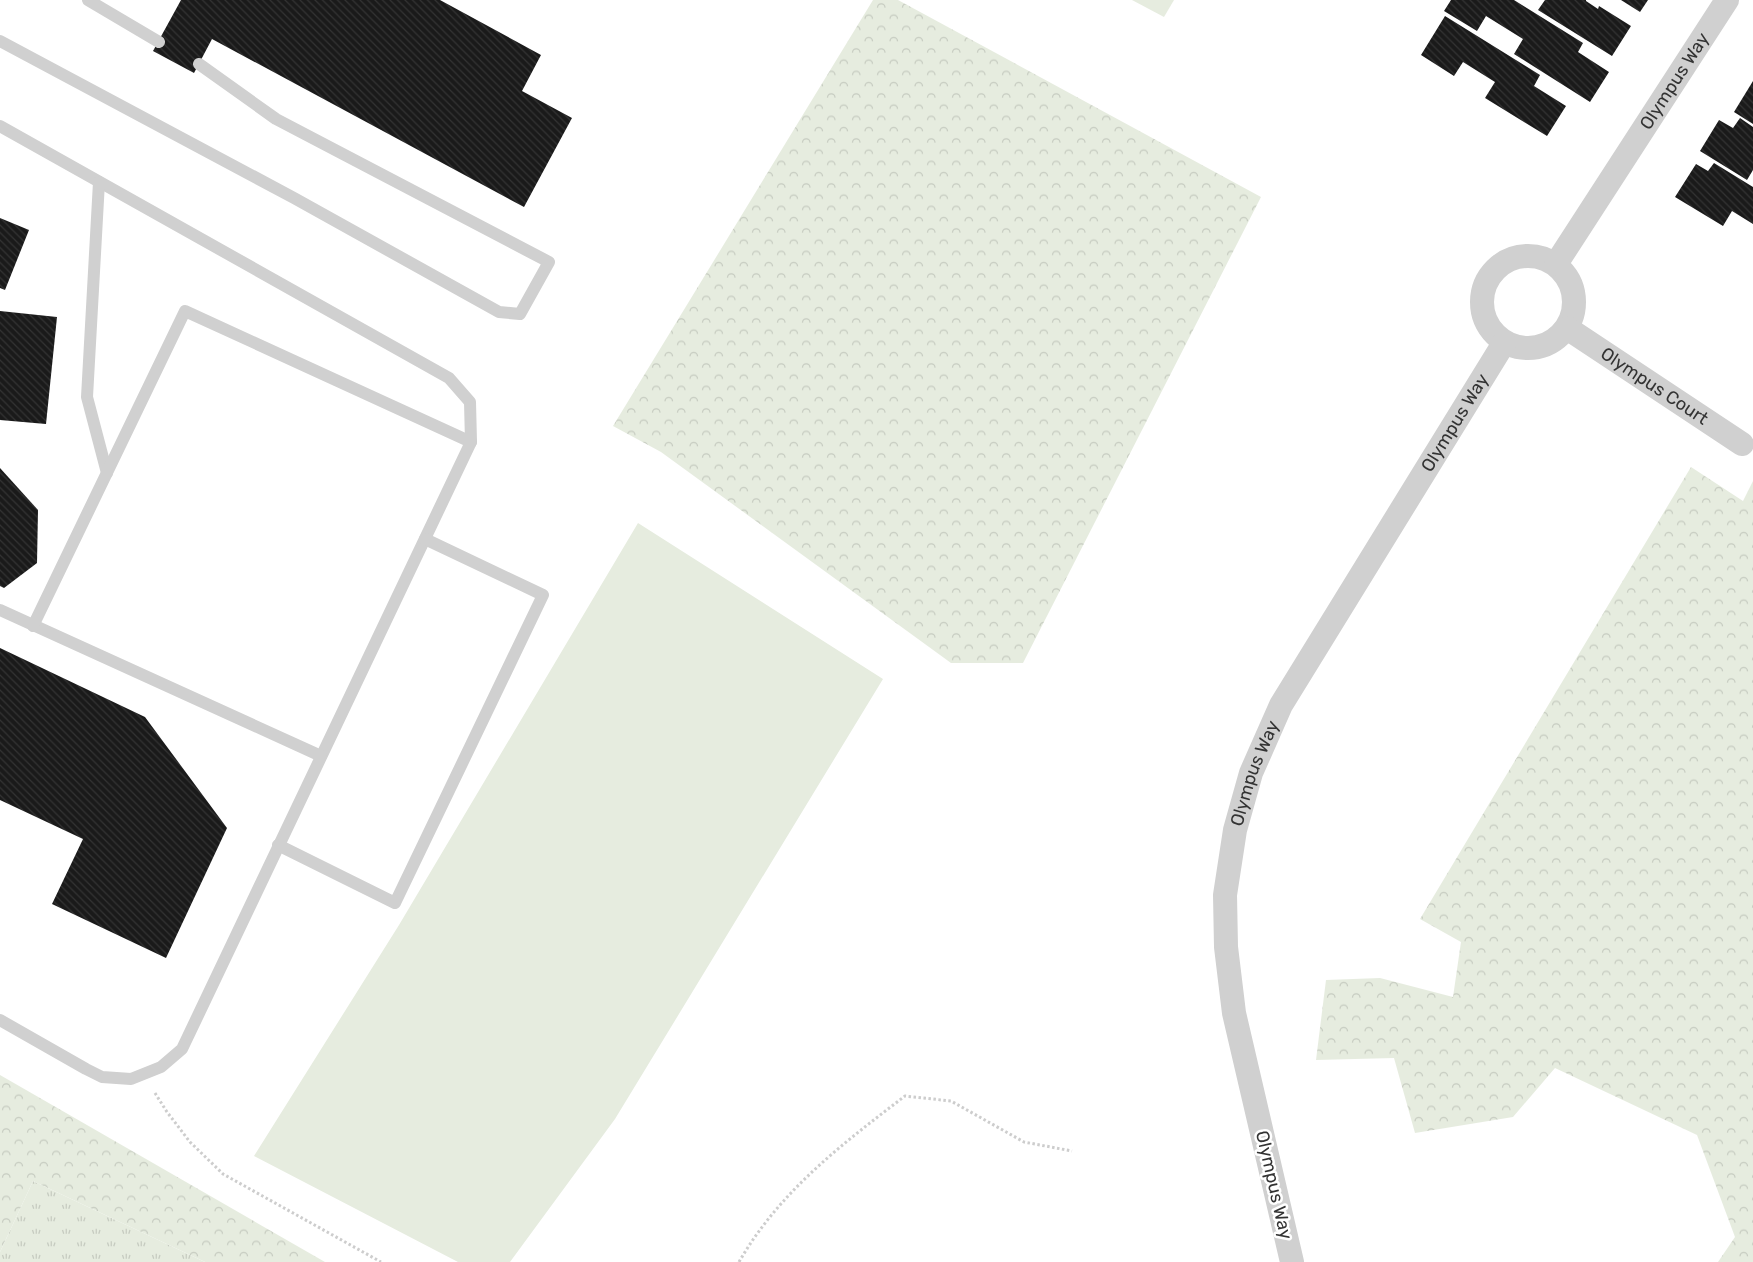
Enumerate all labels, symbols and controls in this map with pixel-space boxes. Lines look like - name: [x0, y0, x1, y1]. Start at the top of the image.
- street label: Olympus Way: [1635, 28, 1714, 134]
- street label: Olympus Court: [1596, 342, 1713, 430]
- street label: Olympus Way: [1416, 370, 1493, 476]
- street label: Olympus Way: [1226, 717, 1284, 829]
- street label: Olympus Way: [1251, 1128, 1297, 1242]

